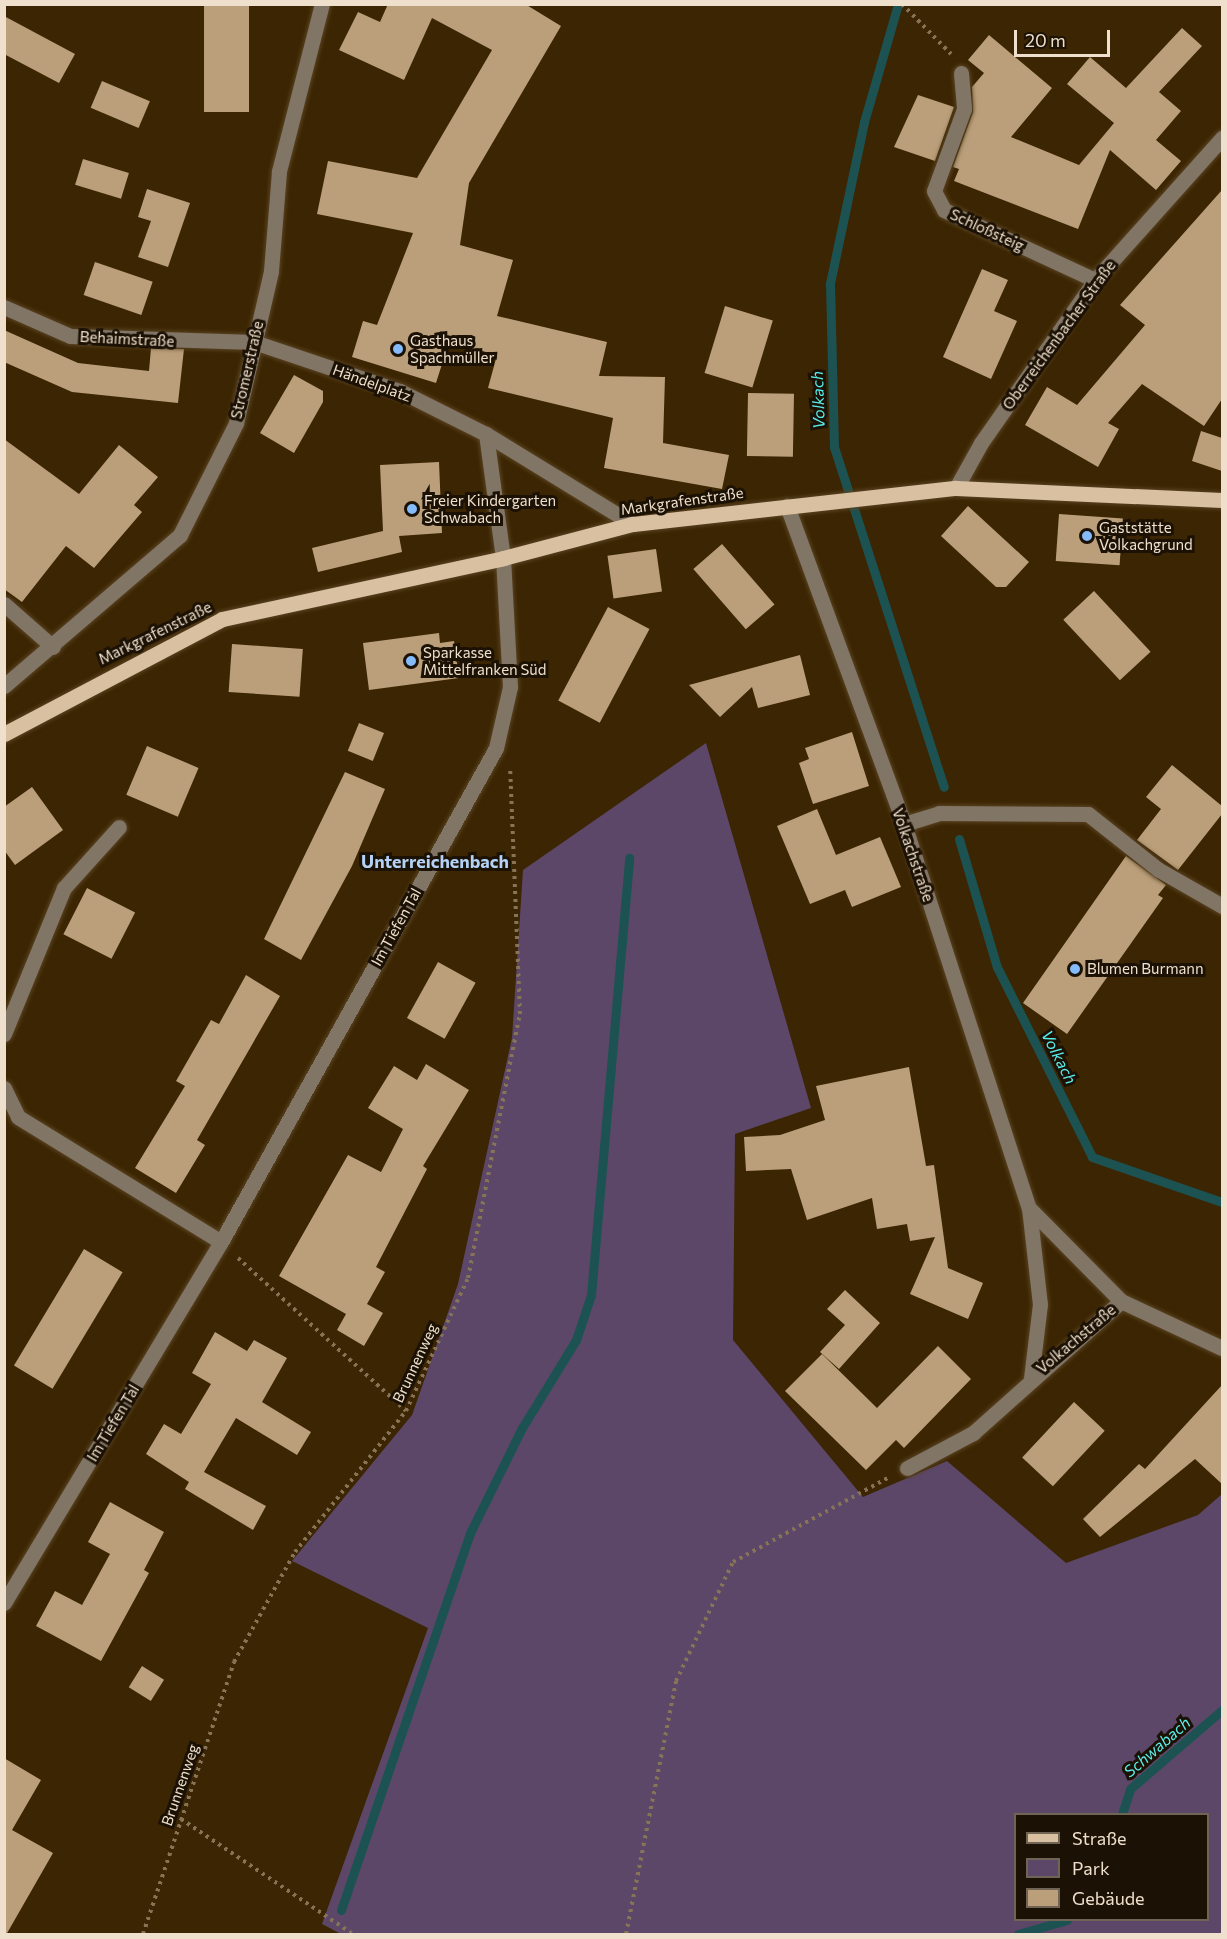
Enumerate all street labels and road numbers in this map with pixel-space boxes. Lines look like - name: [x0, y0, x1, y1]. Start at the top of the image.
- street label: Schloßsteig: [947, 205, 1027, 255]
- street label: Oberreichenbacher Straße: [999, 257, 1119, 413]
- street label: Stromerstraße: [227, 319, 267, 421]
- street label: Behaimstraße: [79, 328, 175, 350]
- street label: Händelplatz: [330, 360, 414, 406]
- street label: Markgrafenstraße: [620, 483, 744, 519]
- street label: Markgrafenstraße: [95, 598, 215, 668]
- street label: Volkachstraße: [889, 806, 937, 904]
- street label: Im Tiefen Tal: [367, 885, 425, 969]
- street label: Volkachstraße: [1033, 1301, 1119, 1377]
- street label: Brunnenweg: [389, 1321, 441, 1405]
- street label: Im Tiefen Tal: [83, 1381, 143, 1465]
- street label: Brunnenweg: [158, 1742, 202, 1828]

